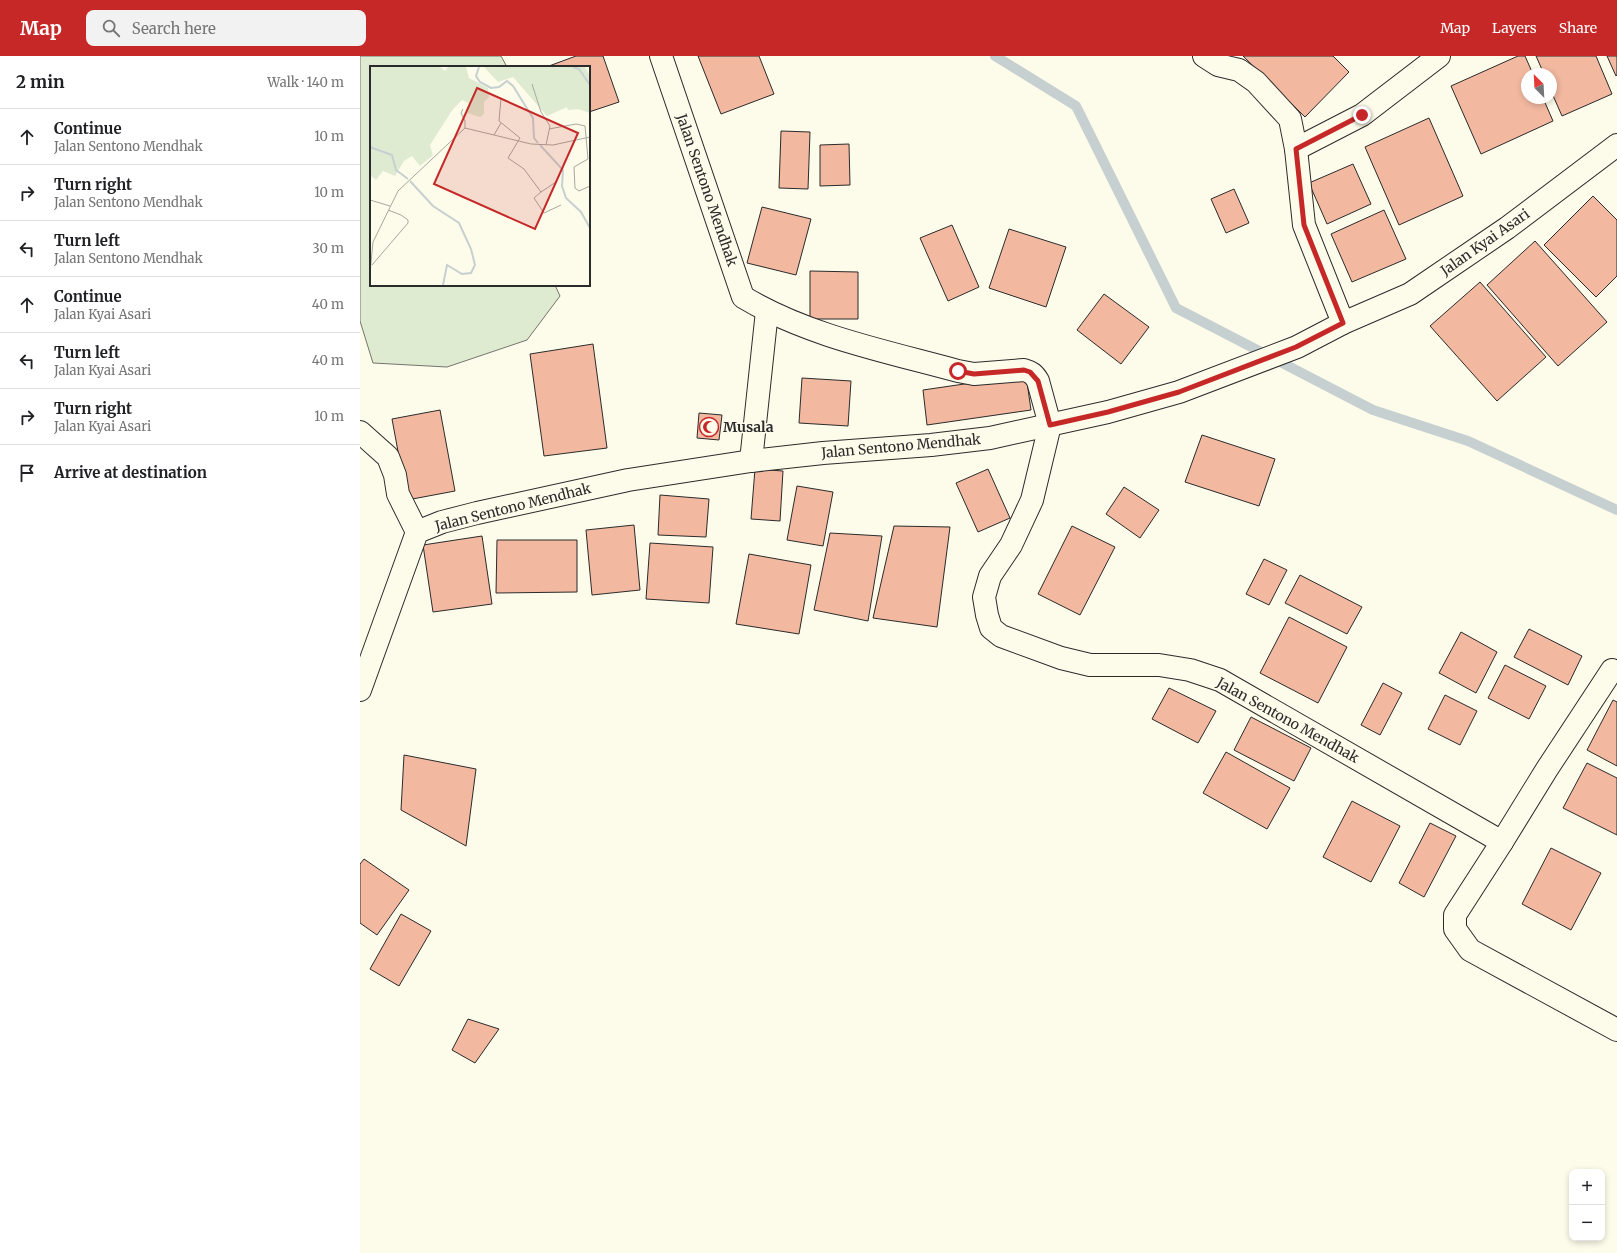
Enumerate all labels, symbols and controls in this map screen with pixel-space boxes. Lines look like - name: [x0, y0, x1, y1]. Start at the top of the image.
- search box: [86, 10, 366, 46]
- text: Map: [20, 16, 62, 40]
- icon: search: [100, 17, 122, 39]
- text: Search here: [132, 19, 216, 38]
- text: Map: [1440, 19, 1470, 37]
- text: Layers: [1492, 19, 1537, 37]
- text: Share: [1559, 19, 1597, 37]
- inset map: [370, 66, 590, 286]
- north arrow: [1521, 68, 1557, 104]
- text: 2 min: [16, 71, 64, 93]
- text: Walk · 140 m: [267, 74, 344, 91]
- route end: [1353, 106, 1371, 124]
- street label: Jalan Sentono Mendhak: [672, 110, 742, 269]
- text: Continue: [54, 119, 122, 138]
- icon: ahead: [16, 126, 38, 148]
- text: 10 m: [314, 128, 344, 145]
- text: Jalan Sentono Mendhak: [54, 138, 203, 155]
- text: Turn right: [54, 175, 132, 194]
- icon: right: [16, 182, 38, 204]
- text: 10 m: [314, 184, 344, 201]
- text: Jalan Sentono Mendhak: [54, 194, 203, 211]
- street label: Jalan Kyai Asari: [1436, 204, 1533, 280]
- text: Turn left: [54, 231, 120, 250]
- icon: left: [16, 238, 38, 260]
- text: 30 m: [312, 240, 344, 257]
- text: Jalan Sentono Mendhak: [54, 250, 203, 267]
- text: Continue: [54, 287, 122, 306]
- icon: ahead: [16, 294, 38, 316]
- text: 40 m: [312, 296, 344, 313]
- text: Jalan Kyai Asari: [54, 306, 151, 323]
- text: Turn left: [54, 343, 120, 362]
- icon: left: [16, 350, 38, 372]
- text: 40 m: [312, 352, 344, 369]
- text: Jalan Kyai Asari: [54, 362, 151, 379]
- route start: [949, 362, 967, 380]
- text: Turn right: [54, 399, 132, 418]
- icon: right: [16, 406, 38, 428]
- text: 10 m: [314, 408, 344, 425]
- mosque icon: Musala: [698, 416, 720, 438]
- text: Jalan Kyai Asari: [54, 418, 151, 435]
- place label: Musala: [723, 418, 774, 436]
- street label: Jalan Sentono Mendhak: [819, 430, 982, 462]
- icon: arrive: [16, 462, 38, 484]
- text: Arrive at destination: [54, 463, 207, 482]
- street label: Jalan Sentono Mendhak: [432, 479, 593, 535]
- street label: Jalan Sentono Mendhak: [1213, 673, 1362, 767]
- map controls: [1569, 1169, 1605, 1241]
- button: +: [1569, 1169, 1605, 1205]
- button: −: [1569, 1205, 1605, 1241]

